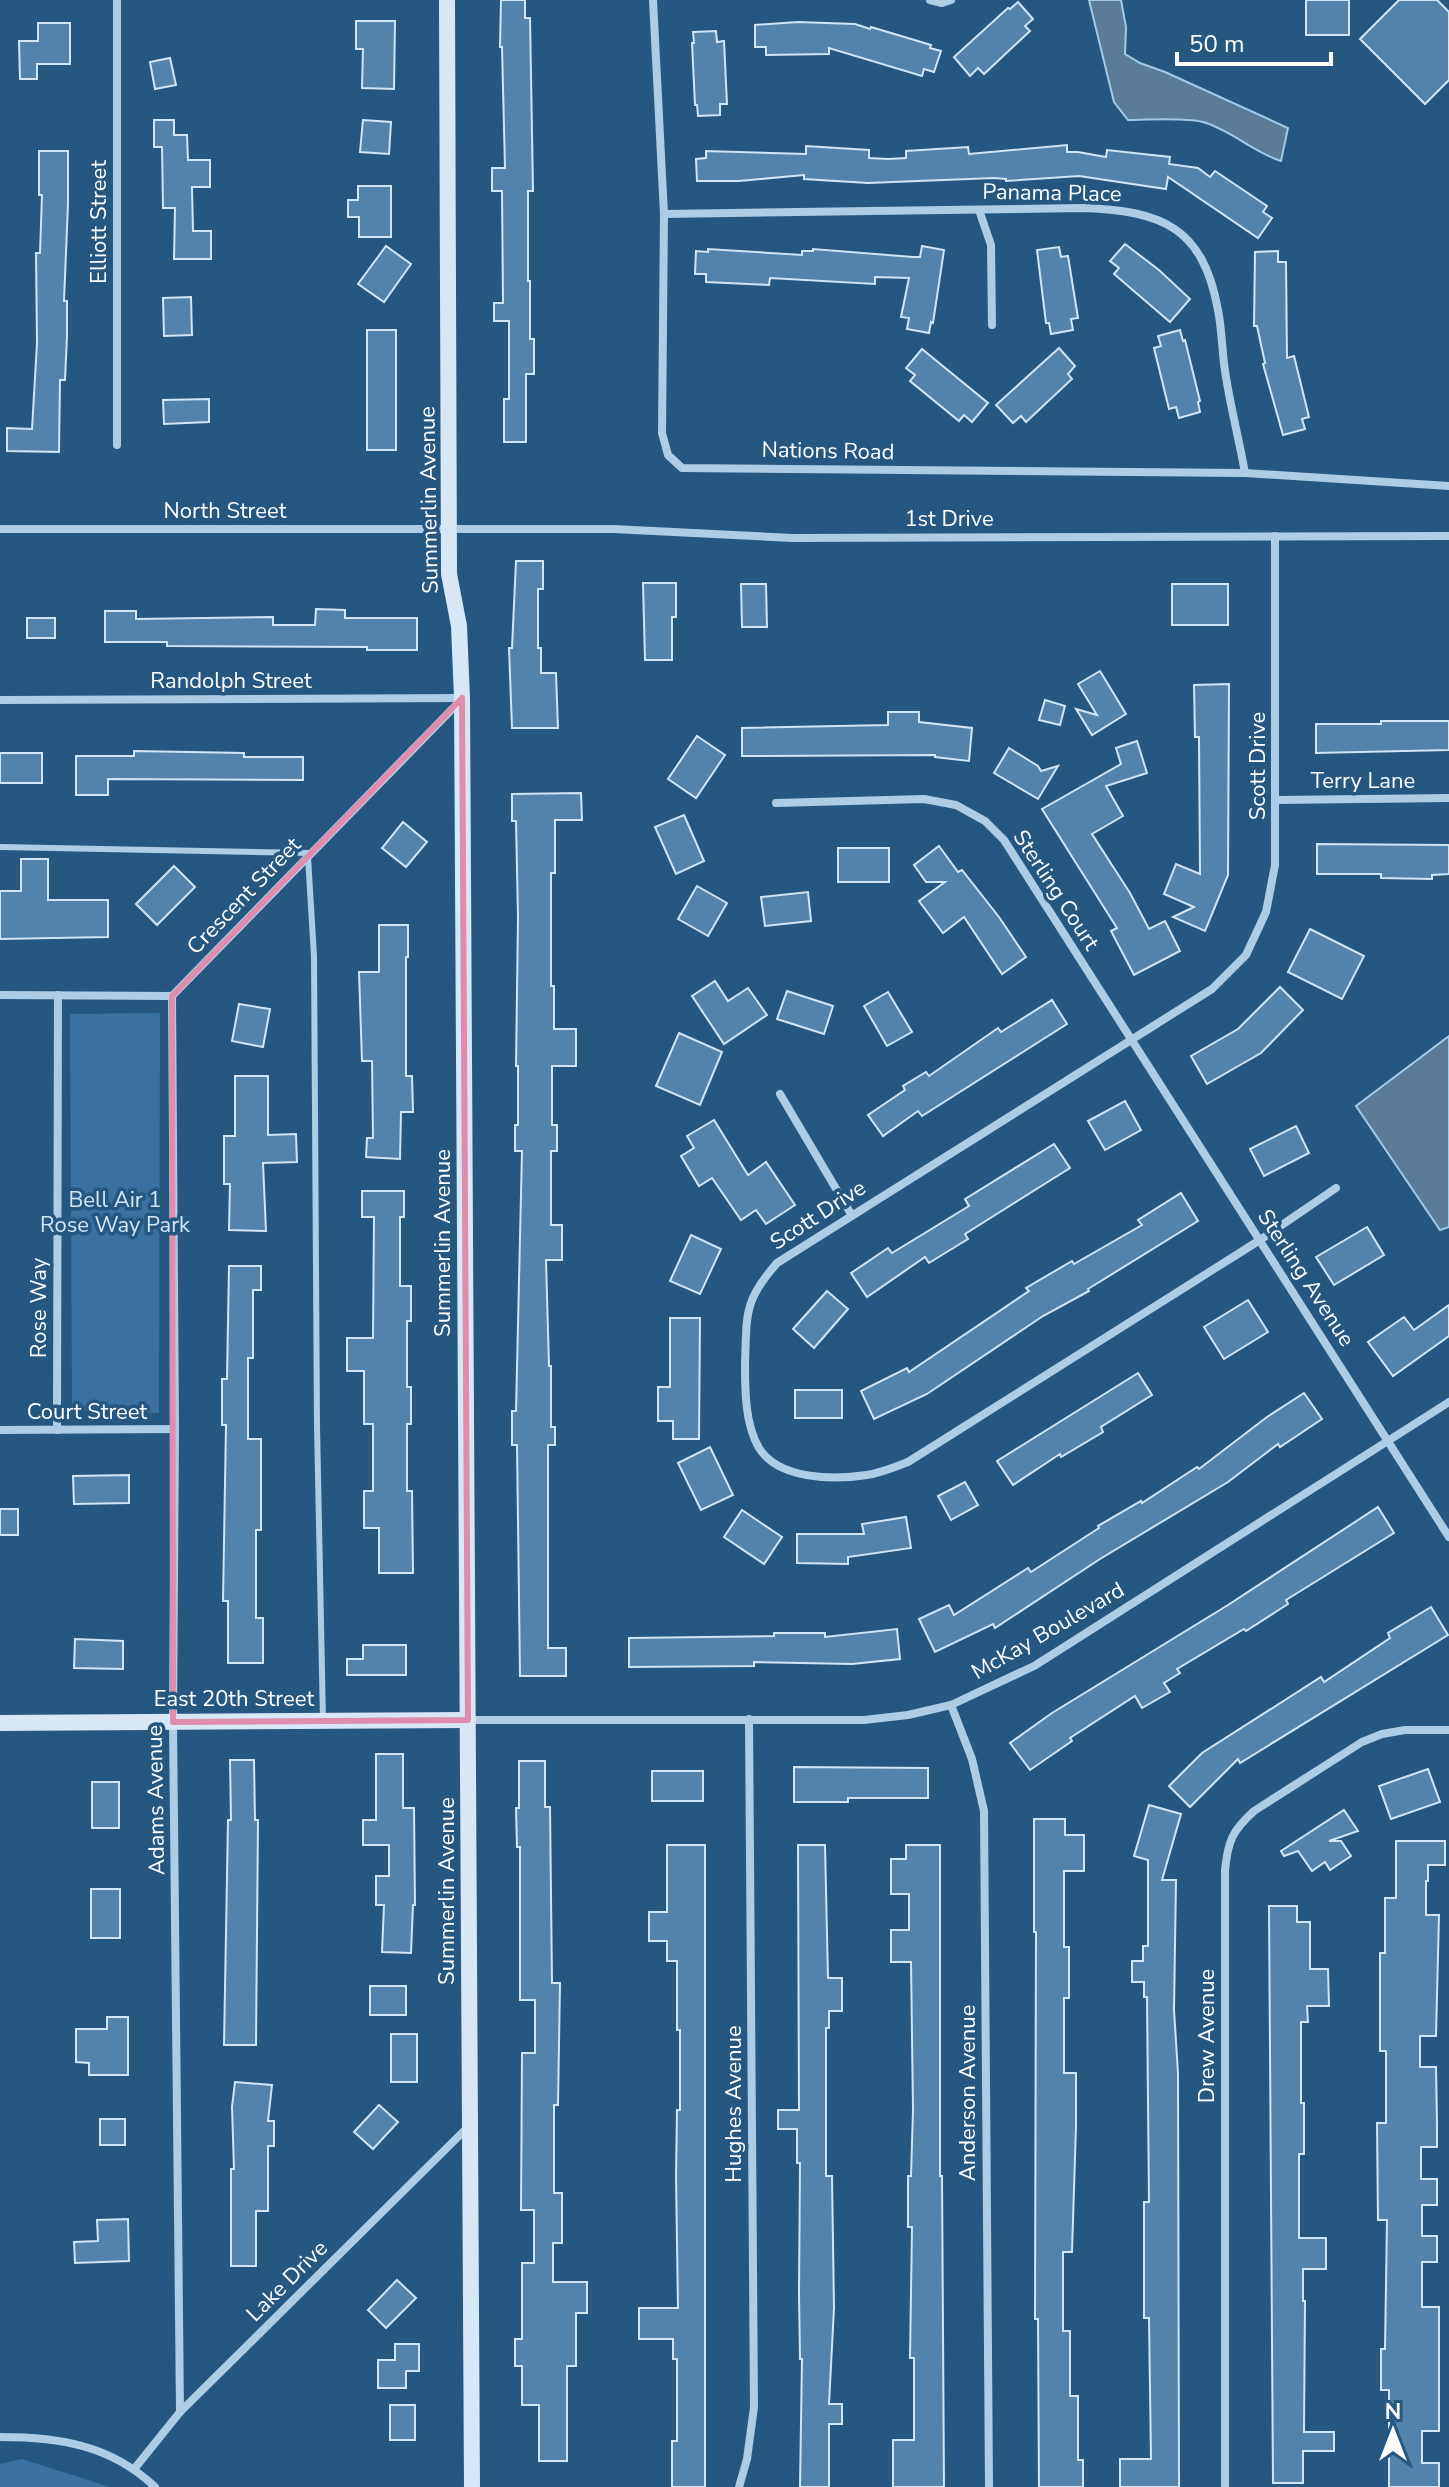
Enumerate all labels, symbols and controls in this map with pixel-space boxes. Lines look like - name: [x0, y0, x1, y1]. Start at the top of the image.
- scale bar: [1177, 16, 1331, 66]
- text: 50 m: [1189, 28, 1245, 60]
- street label: Elliott Street: [84, 160, 114, 284]
- street label: Panama Place: [982, 177, 1122, 209]
- street label: Summerlin Avenue: [412, 406, 446, 594]
- street label: Nations Road: [761, 435, 895, 467]
- street label: North Street: [164, 496, 287, 526]
- street label: 1st Drive: [904, 504, 994, 534]
- street label: Randolph Street: [150, 666, 312, 696]
- street label: Scott Drive: [1243, 712, 1273, 820]
- street label: Terry Lane: [1311, 766, 1415, 796]
- street label: Sterling Court: [1006, 824, 1106, 956]
- street label: Crescent Street: [180, 831, 308, 961]
- street label: Summerlin Avenue: [428, 1149, 458, 1337]
- street label: Scott Drive: [764, 1173, 872, 1257]
- park label: Bell Air 1 Rose Way Park: [40, 1185, 191, 1240]
- street label: Sterling Avenue: [1250, 1203, 1362, 1353]
- street label: Rose Way: [24, 1257, 54, 1358]
- street label: Court Street: [27, 1397, 148, 1427]
- street label: McKay Boulevard: [966, 1575, 1130, 1687]
- street label: East 20th Street: [154, 1684, 315, 1714]
- street label: Adams Avenue: [140, 1725, 172, 1875]
- street label: Summerlin Avenue: [432, 1797, 462, 1985]
- street label: Drew Avenue: [1192, 1969, 1222, 2103]
- street label: Anderson Avenue: [953, 2005, 983, 2181]
- street label: Hughes Avenue: [719, 2025, 749, 2183]
- street label: Lake Drive: [240, 2234, 334, 2328]
- north arrow: [1353, 2391, 1433, 2471]
- text: N: [1385, 2397, 1401, 2427]

